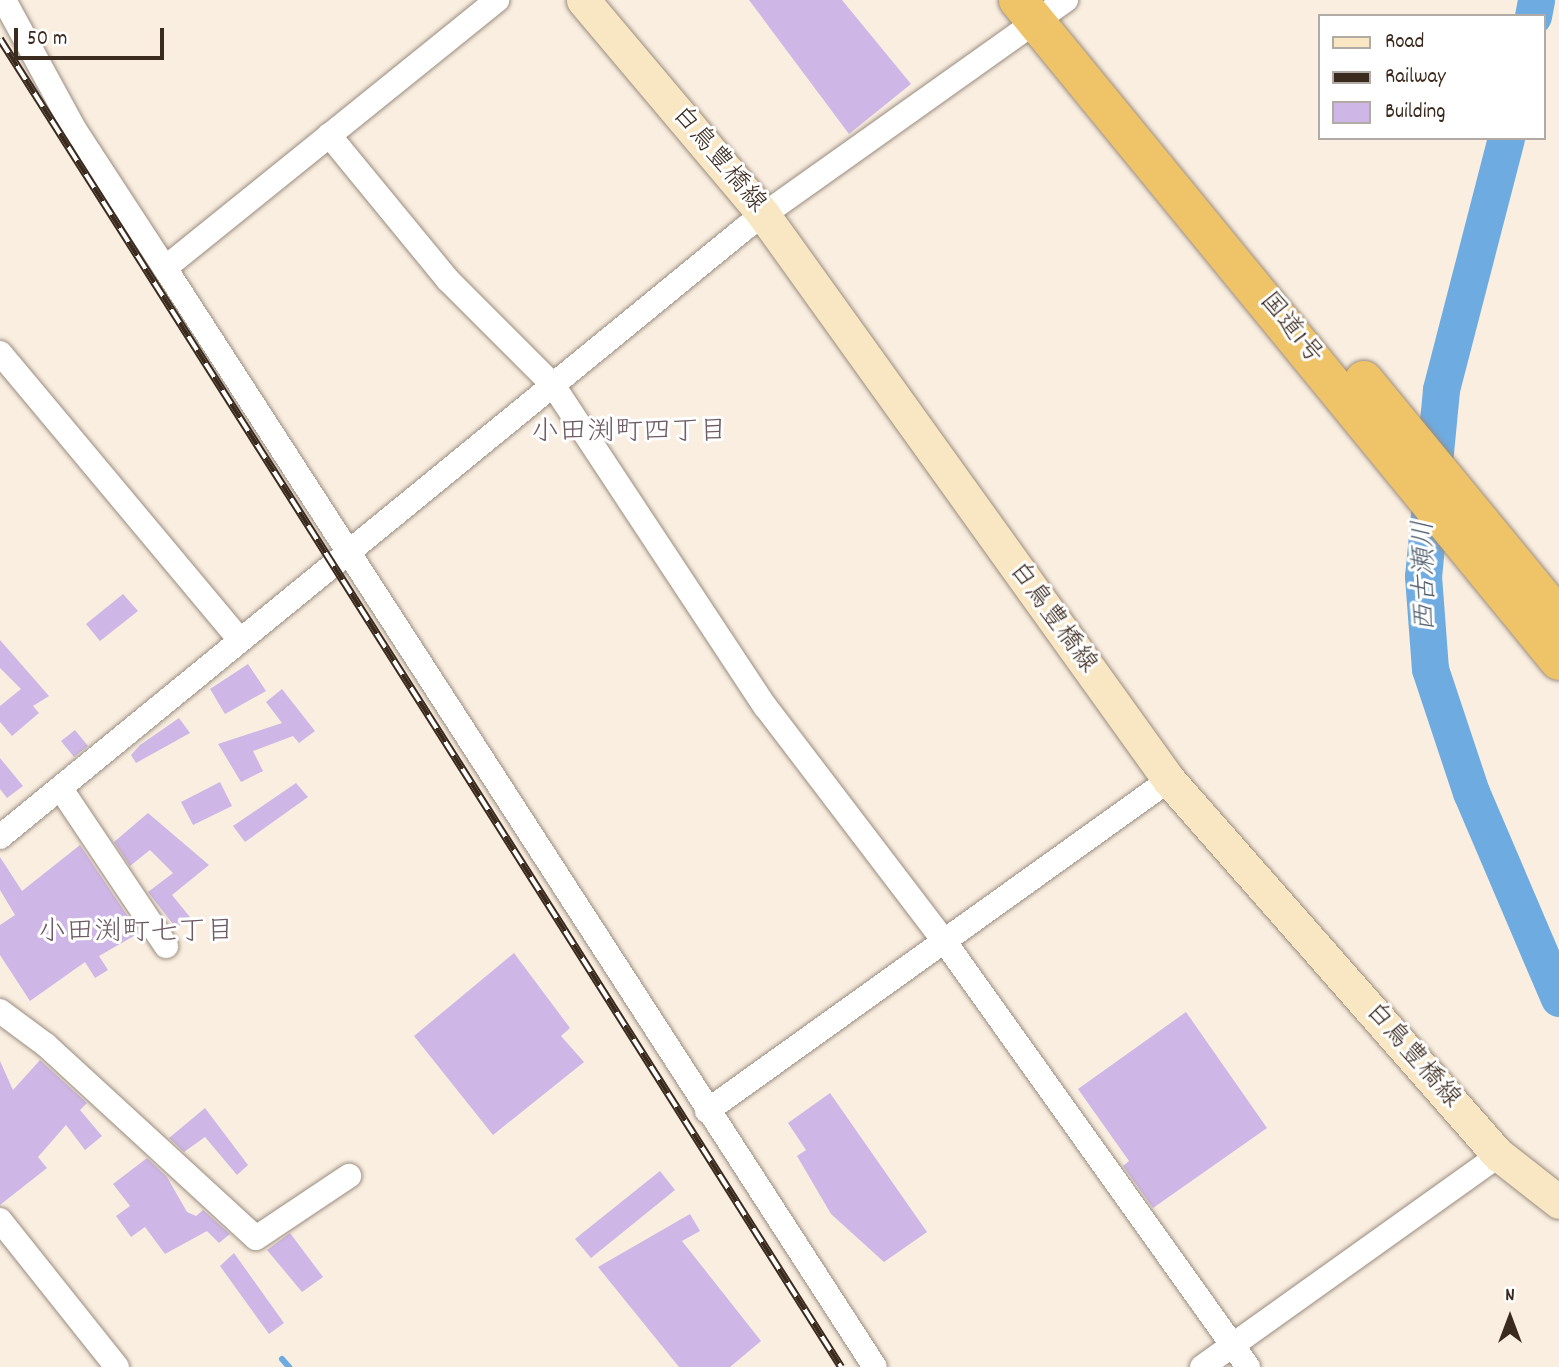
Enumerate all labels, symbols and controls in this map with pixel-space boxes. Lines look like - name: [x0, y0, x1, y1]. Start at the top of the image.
- scale bar: [18, 14, 168, 58]
- legend: [1318, 14, 1545, 140]
- text: 50 m: [27, 25, 67, 55]
- text: Road: [1385, 28, 1424, 58]
- text: Railway: [1385, 63, 1446, 93]
- text: Building: [1385, 98, 1445, 128]
- street label: 白鳥豊橋線: [664, 100, 772, 220]
- street label: 国道1号: [1252, 287, 1328, 371]
- district label: 小田渕町四丁目: [531, 417, 727, 451]
- water label: 西古瀬川: [1409, 520, 1445, 632]
- street label: 白鳥豊橋線: [1001, 556, 1103, 680]
- district label: 小田渕町七丁目: [38, 917, 234, 951]
- street label: 白鳥豊橋線: [1358, 997, 1466, 1115]
- north arrow: [1475, 1283, 1545, 1353]
- text: N: [1505, 1283, 1515, 1310]

